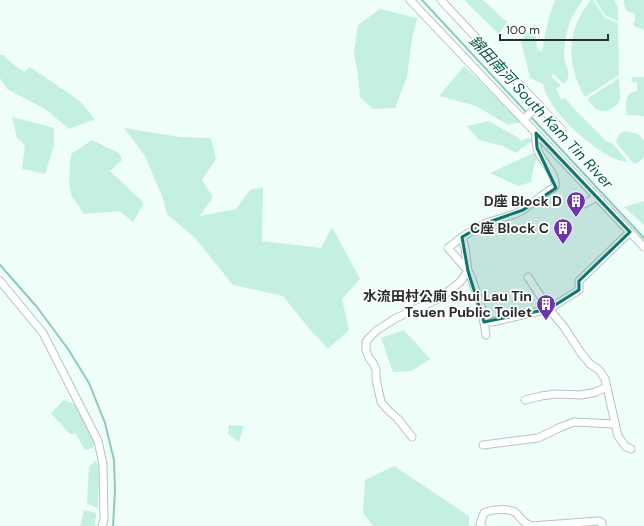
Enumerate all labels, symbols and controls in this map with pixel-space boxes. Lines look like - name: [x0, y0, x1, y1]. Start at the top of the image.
- scale bar: [500, 16, 608, 42]
- text: 100 m: [506, 22, 540, 38]
- water label: 錦田南河 South Kam Tin River: [465, 31, 618, 193]
- building icon: D座 Block D: [565, 190, 587, 218]
- place label: D座 Block D: [484, 192, 562, 210]
- building icon: C座 Block C: [552, 217, 574, 245]
- place label: C座 Block C: [470, 219, 549, 237]
- place label: 水流田村公廁 Shui Lau Tin Tsuen Public Toilet: [363, 287, 532, 321]
- building icon: 水流田村公廁 Shui Lau Tin Tsuen Public Toilet: [535, 293, 557, 321]

